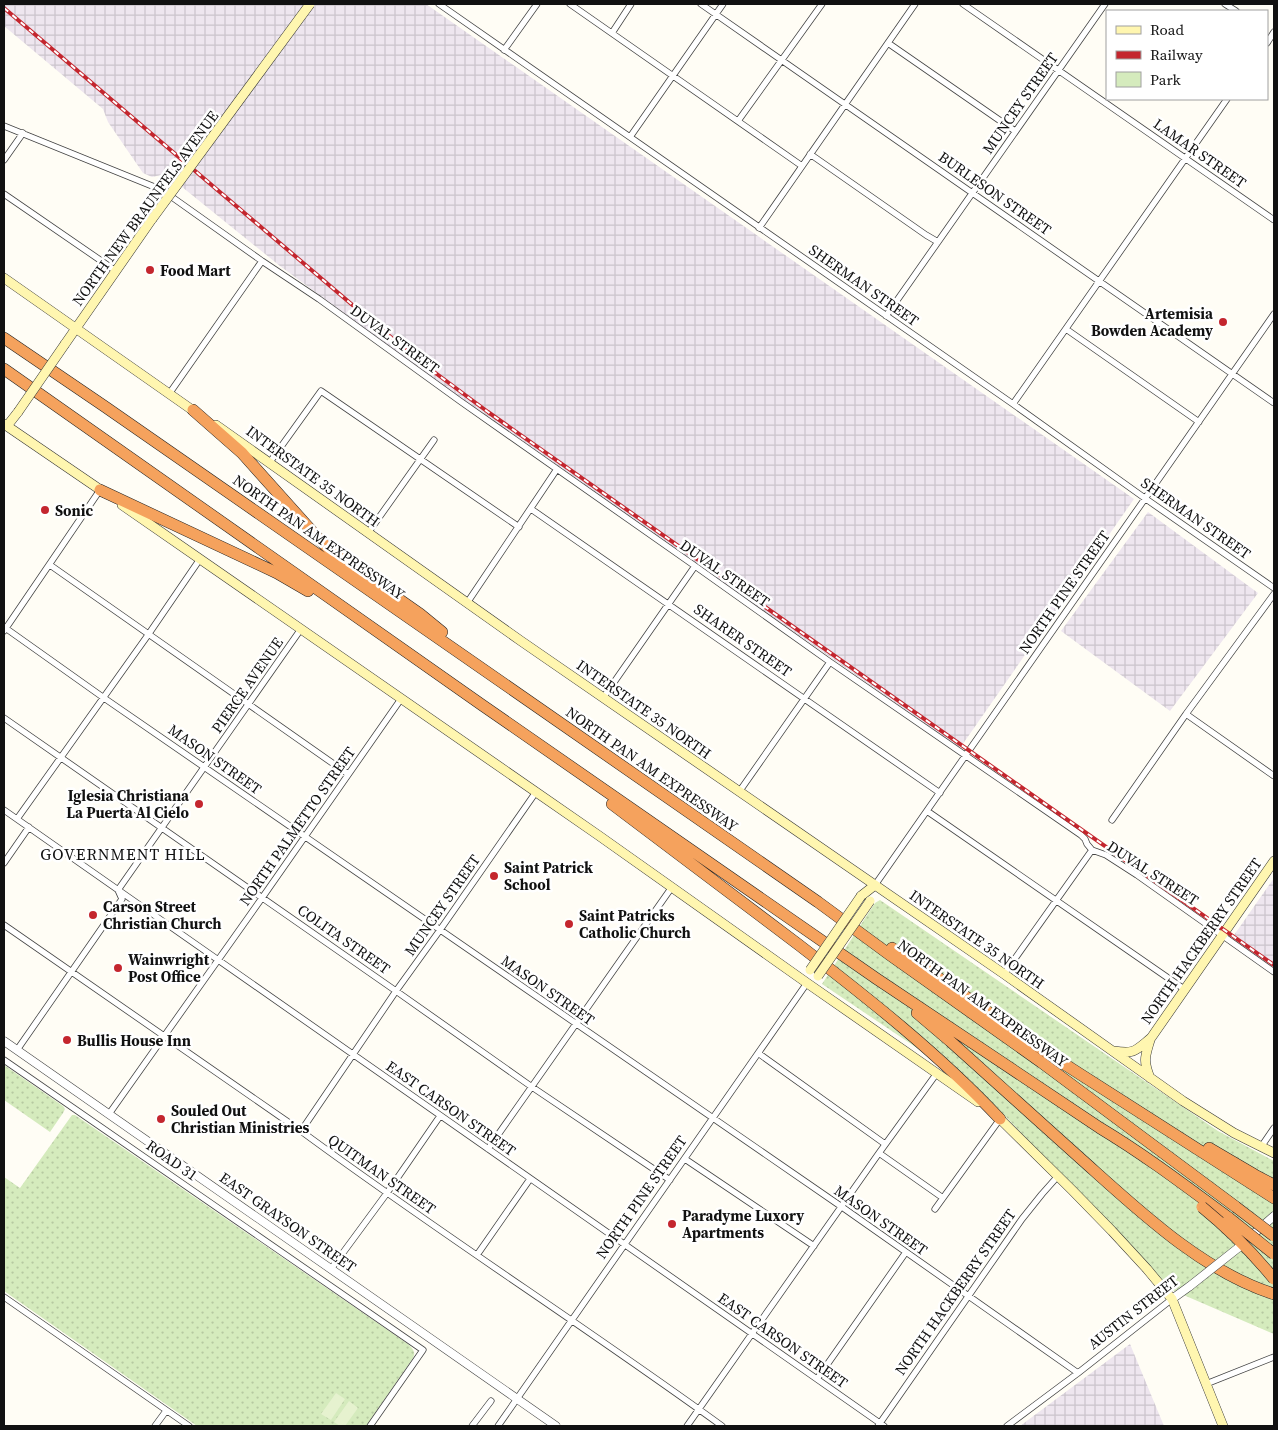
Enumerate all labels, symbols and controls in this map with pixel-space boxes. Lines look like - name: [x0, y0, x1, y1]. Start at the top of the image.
- legend: [1106, 10, 1268, 100]
- text: Road: [1150, 19, 1184, 40]
- text: Railway: [1150, 44, 1203, 65]
- street label: MUNCEY STREET: [977, 48, 1063, 158]
- text: Park: [1150, 69, 1182, 90]
- street label: NORTH NEW BRAUNFELS AVENUE: [67, 106, 223, 310]
- street label: LAMAR STREET: [1149, 113, 1251, 193]
- street label: BURLESON STREET: [934, 146, 1056, 240]
- street label: SHERMAN STREET: [805, 239, 923, 331]
- place label: Food Mart: [160, 260, 231, 281]
- marker: Food Mart: [144, 264, 156, 276]
- street label: DUVAL STREET: [346, 300, 444, 378]
- place label: Artemisia Bowden Academy: [1091, 303, 1214, 341]
- marker: Artemisia Bowden Academy: [1217, 316, 1229, 328]
- street label: INTERSTATE 35 NORTH: [242, 420, 384, 532]
- street label: NORTH PAN AM EXPRESSWAY: [229, 469, 410, 605]
- street label: SHERMAN STREET: [1137, 472, 1255, 564]
- place label: Sonic: [55, 500, 94, 521]
- marker: Sonic: [39, 504, 51, 516]
- street label: NORTH PINE STREET: [1014, 526, 1114, 658]
- street label: DUVAL STREET: [676, 534, 774, 612]
- street label: SHARER STREET: [690, 598, 796, 682]
- street label: PIERCE AVENUE: [206, 633, 288, 737]
- street label: INTERSTATE 35 NORTH: [572, 654, 716, 764]
- street label: NORTH PAN AM EXPRESSWAY: [562, 701, 743, 837]
- street label: MASON STREET: [164, 719, 266, 799]
- street label: NORTH PALMETTO STREET: [234, 742, 360, 910]
- place label: Iglesia Christiana La Puerta Al Cielo: [66, 785, 190, 823]
- marker: Iglesia Christiana La Puerta Al Cielo: [193, 798, 205, 810]
- street label: DUVAL STREET: [1103, 836, 1203, 910]
- district label: GOVERNMENT HILL: [40, 843, 206, 865]
- street label: MUNCEY STREET: [399, 850, 485, 960]
- street label: NORTH HACKBERRY STREET: [1136, 854, 1266, 1028]
- place label: Saint Patrick School: [504, 857, 593, 895]
- marker: Saint Patrick School: [488, 870, 500, 882]
- street label: INTERSTATE 35 NORTH: [905, 884, 1049, 994]
- place label: Carson Street Christian Church: [103, 896, 222, 934]
- street label: COLITA STREET: [293, 899, 395, 979]
- place label: Saint Patricks Catholic Church: [579, 905, 691, 943]
- marker: Carson Street Christian Church: [87, 909, 99, 921]
- marker: Saint Patricks Catholic Church: [563, 918, 575, 930]
- street label: NORTH PAN AM EXPRESSWAY: [894, 934, 1073, 1072]
- place label: Wainwright Post Office: [128, 949, 210, 987]
- street label: MASON STREET: [497, 950, 599, 1030]
- marker: Wainwright Post Office: [112, 962, 124, 974]
- place label: Bullis House Inn: [77, 1030, 191, 1051]
- marker: Bullis House Inn: [61, 1034, 73, 1046]
- street label: EAST CARSON STREET: [382, 1055, 520, 1161]
- place label: Souled Out Christian Ministries: [171, 1100, 310, 1138]
- marker: Souled Out Christian Ministries: [155, 1113, 167, 1125]
- street label: QUITMAN STREET: [324, 1129, 440, 1219]
- street label: NORTH PINE STREET: [591, 1131, 691, 1263]
- street label: ROAD 31: [142, 1135, 202, 1185]
- street label: EAST GRAYSON STREET: [215, 1167, 361, 1277]
- street label: MASON STREET: [830, 1180, 932, 1260]
- place label: Paradyme Luxory Apartments: [682, 1205, 804, 1243]
- street label: NORTH HACKBERRY STREET: [890, 1205, 1020, 1379]
- marker: Paradyme Luxory Apartments: [666, 1218, 678, 1230]
- street label: AUSTIN STREET: [1083, 1270, 1183, 1354]
- street label: EAST CARSON STREET: [714, 1287, 852, 1393]

